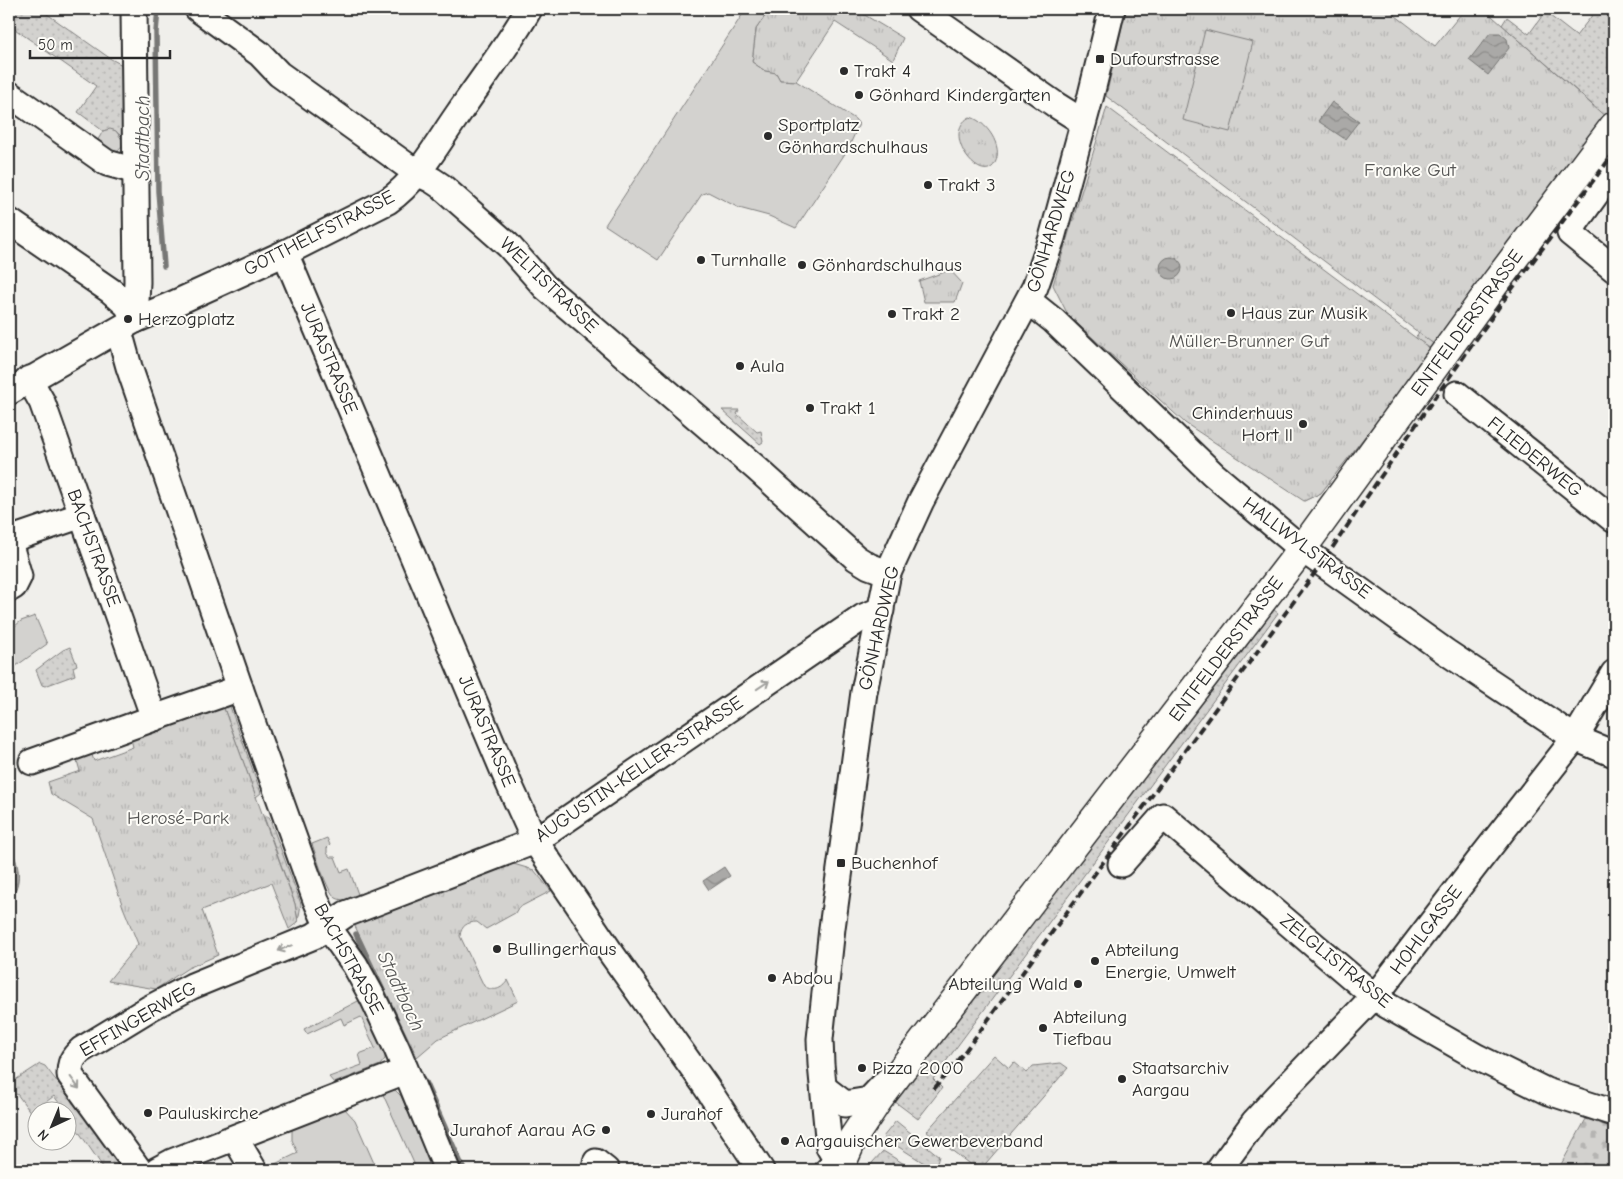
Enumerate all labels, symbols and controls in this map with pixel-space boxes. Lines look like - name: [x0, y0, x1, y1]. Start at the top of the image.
- scale bar: [30, 28, 170, 60]
- text: 50 m: [38, 36, 73, 54]
- place label: Dufourstrasse: [1110, 48, 1220, 70]
- marker: Dufourstrasse: [1094, 53, 1106, 65]
- place label: Trakt 4: [854, 60, 911, 82]
- marker: Trakt 4: [838, 65, 850, 77]
- place label: Gönhard Kindergarten: [869, 84, 1051, 106]
- marker: Gönhard Kindergarten: [853, 89, 865, 101]
- water label: Stadtbach: [131, 95, 154, 181]
- place label: Sportplatz Gönhardschulhaus: [778, 114, 928, 158]
- marker: Sportplatz Gönhardschulhaus: [762, 130, 774, 142]
- park label: Franke Gut: [1364, 159, 1456, 181]
- street label: GÖNHARDWEG: [1022, 167, 1080, 295]
- place label: Trakt 3: [938, 174, 996, 196]
- marker: Trakt 3: [922, 179, 934, 191]
- street label: GOTTHELFSTRASSE: [240, 186, 398, 280]
- street label: WELTISTRASSE: [495, 233, 603, 337]
- street label: ENTFELDERSTRASSE: [1406, 245, 1528, 401]
- place label: Turnhalle: [711, 249, 787, 271]
- marker: Turnhalle: [695, 254, 707, 266]
- place label: Gönhardschulhaus: [812, 254, 962, 276]
- marker: Gönhardschulhaus: [796, 259, 808, 271]
- street label: JURASTRASSE: [296, 299, 362, 417]
- place label: Haus zur Musik: [1241, 302, 1368, 324]
- place label: Trakt 2: [902, 303, 960, 325]
- marker: Haus zur Musik: [1225, 307, 1237, 319]
- place label: Herzogplatz: [138, 308, 234, 330]
- marker: Trakt 2: [886, 308, 898, 320]
- marker: Herzogplatz: [122, 313, 134, 325]
- park label: Müller-Brunner Gut: [1169, 330, 1330, 352]
- place label: Aula: [750, 355, 785, 377]
- marker: Aula: [734, 360, 746, 372]
- place label: Trakt 1: [820, 397, 875, 419]
- marker: Trakt 1: [804, 402, 816, 414]
- place label: Chinderhuus Hort ll: [1192, 402, 1293, 446]
- street label: FLIEDERWEG: [1483, 412, 1587, 502]
- marker: Chinderhuus Hort ll: [1297, 418, 1309, 430]
- street label: BACHSTRASSE: [63, 486, 125, 610]
- street label: HALLWYLSTRASSE: [1238, 493, 1376, 603]
- street label: GÖNHARDWEG: [854, 564, 904, 692]
- street label: ENTFELDERSTRASSE: [1164, 572, 1288, 726]
- street label: JURASTRASSE: [454, 672, 520, 790]
- one-way arrow: [756, 680, 770, 690]
- street label: AUGUSTIN-KELLER-STRASSE: [531, 691, 747, 847]
- park label: Herosé-Park: [127, 807, 230, 829]
- place label: Buchenhof: [851, 852, 939, 874]
- marker: Buchenhof: [835, 857, 847, 869]
- street label: HOHLGASSE: [1385, 881, 1467, 979]
- street label: BACHSTRASSE: [309, 900, 389, 1018]
- street label: ZELGLISTRASSE: [1276, 909, 1396, 1013]
- place label: Bullingerhaus: [507, 938, 616, 960]
- place label: Abteilung Energie, Umwelt: [1105, 939, 1236, 983]
- marker: Bullingerhaus: [491, 943, 503, 955]
- one-way arrow: [278, 944, 293, 954]
- water label: Stadtbach: [372, 947, 430, 1035]
- marker: Abteilung Energie, Umwelt: [1089, 955, 1101, 967]
- place label: Abdou: [782, 967, 833, 989]
- marker: Abdou: [766, 972, 778, 984]
- place label: Abteilung Wald: [948, 973, 1068, 995]
- street label: EFFINGERWEG: [76, 977, 200, 1061]
- marker: Abteilung Wald: [1072, 978, 1084, 990]
- place label: Abteilung Tiefbau: [1053, 1006, 1127, 1050]
- marker: Abteilung Tiefbau: [1037, 1022, 1049, 1034]
- place label: Pizza 2000: [872, 1057, 964, 1079]
- place label: Staatsarchiv Aargau: [1132, 1057, 1229, 1101]
- marker: Pizza 2000: [856, 1062, 868, 1074]
- marker: Staatsarchiv Aargau: [1116, 1073, 1128, 1085]
- one-way arrow: [70, 1076, 81, 1089]
- north arrow: [28, 1102, 78, 1152]
- place label: Pauluskirche: [158, 1102, 258, 1124]
- place label: Jurahof: [661, 1103, 724, 1125]
- marker: Pauluskirche: [142, 1107, 154, 1119]
- marker: Jurahof: [645, 1108, 657, 1120]
- place label: Jurahof Aarau AG: [450, 1119, 596, 1141]
- marker: Jurahof Aarau AG: [600, 1124, 612, 1136]
- text: N: [34, 1126, 53, 1144]
- place label: Aargauischer Gewerbeverband: [795, 1130, 1043, 1152]
- marker: Aargauischer Gewerbeverband: [779, 1135, 791, 1147]

